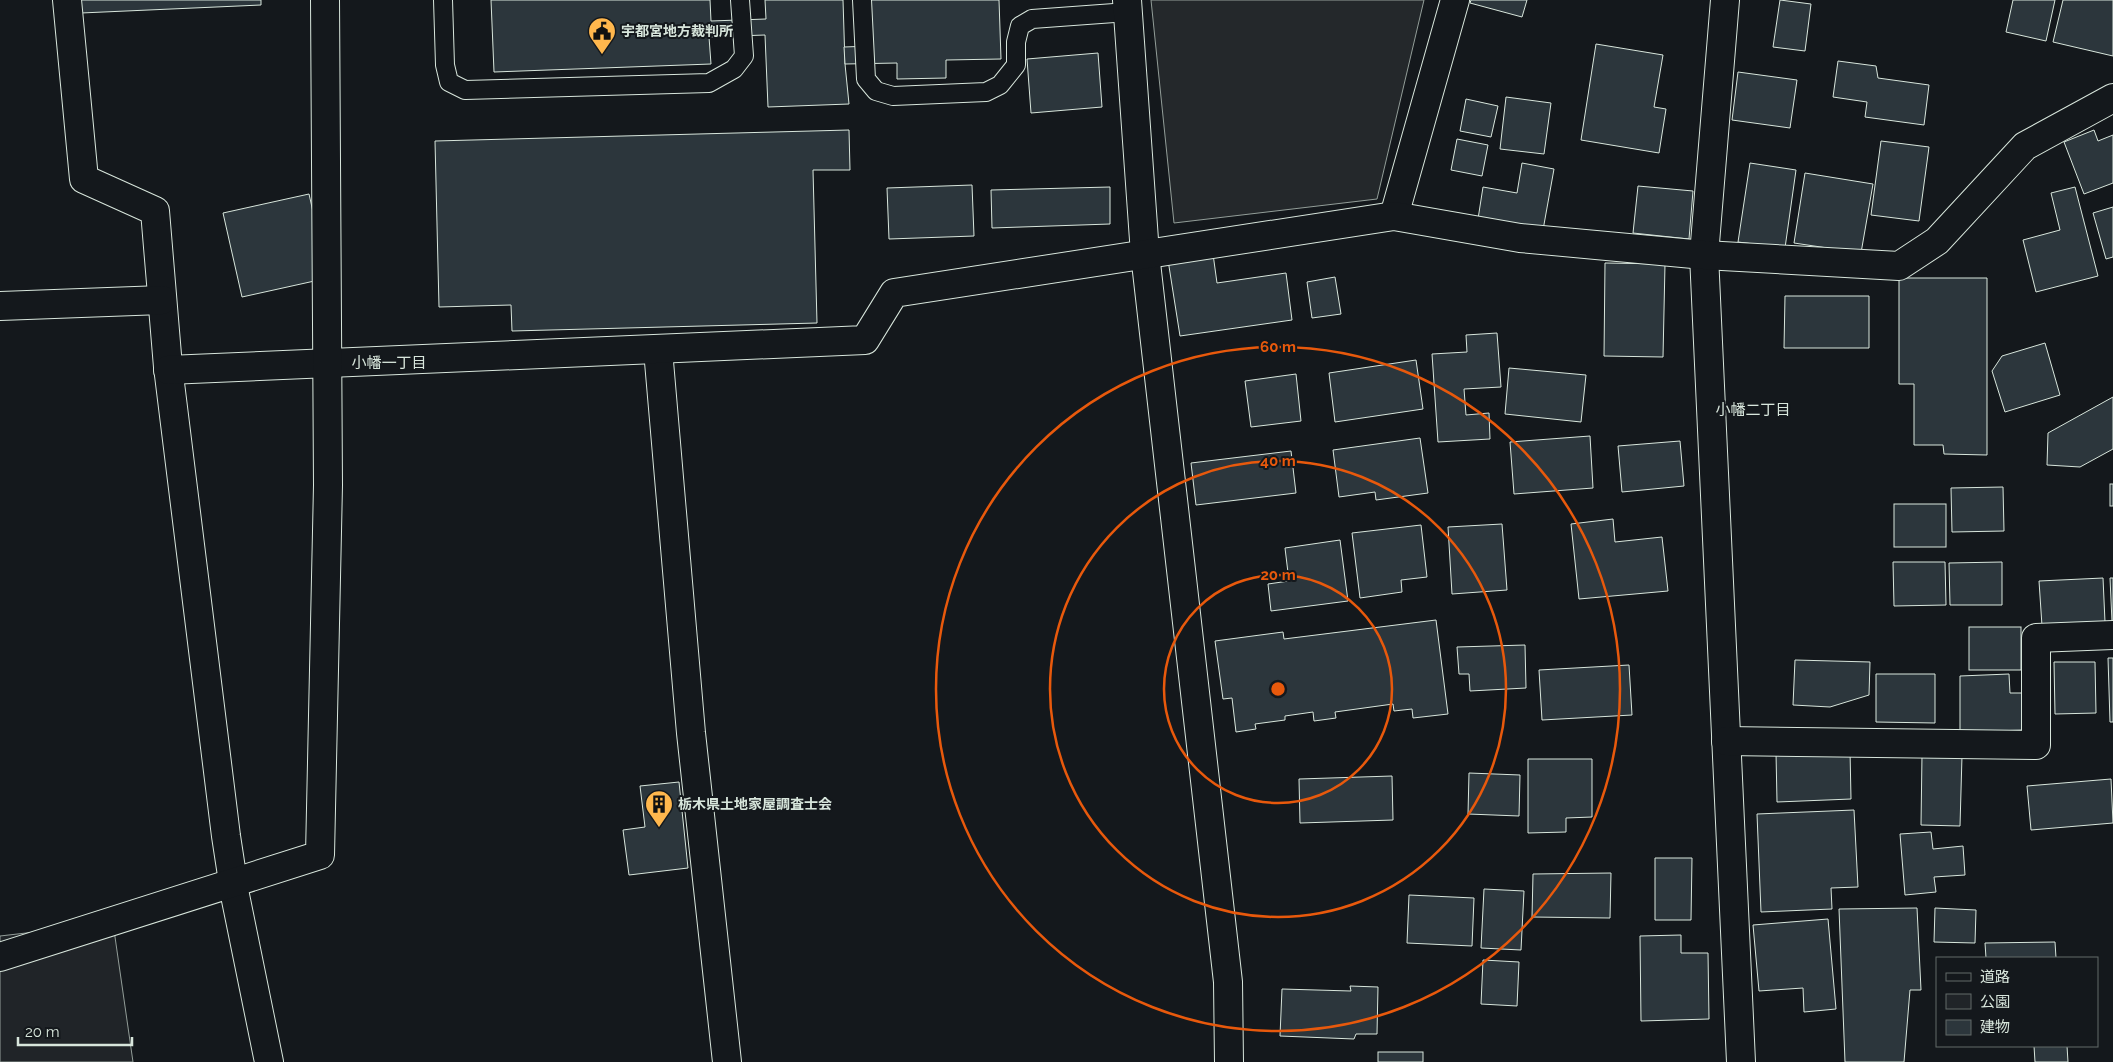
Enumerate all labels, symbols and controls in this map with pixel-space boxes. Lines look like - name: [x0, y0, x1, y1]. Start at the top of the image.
- public building icon: 宇都宮地方裁判所: [587, 16, 617, 55]
- place label: 宇都宮地方裁判所: [621, 23, 733, 39]
- text: 60 m: [1260, 338, 1296, 356]
- district label: 小幡一丁目: [351, 354, 427, 372]
- district label: 小幡二丁目: [1715, 401, 1791, 419]
- text: 40 m: [1260, 452, 1296, 470]
- text: 20 m: [1260, 566, 1296, 584]
- centre of rings: [1269, 680, 1287, 698]
- building icon: 栃木県土地家屋調査士会: [644, 789, 674, 828]
- place label: 栃木県土地家屋調査士会: [678, 796, 832, 812]
- legend: [1936, 957, 2098, 1047]
- text: 道路: [1980, 968, 2010, 986]
- text: 公園: [1980, 993, 2010, 1011]
- scale bar: [18, 1014, 131, 1046]
- text: 建物: [1980, 1018, 2010, 1036]
- text: 20 m: [25, 1023, 60, 1041]

